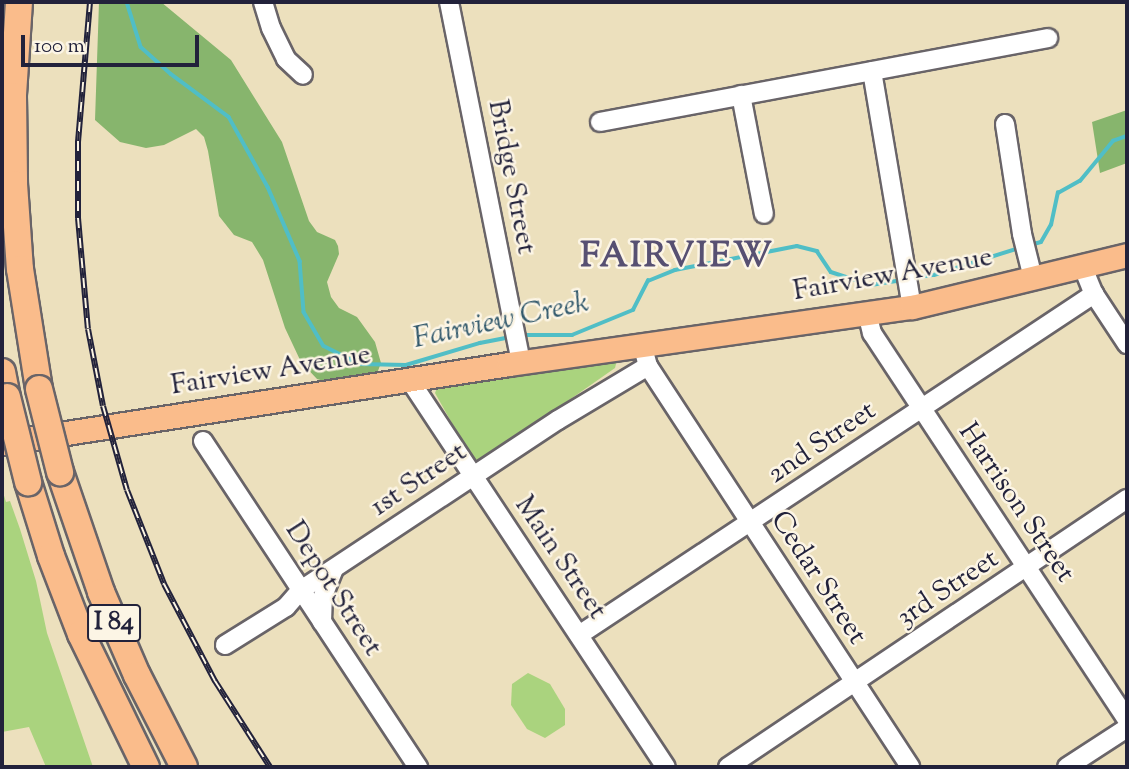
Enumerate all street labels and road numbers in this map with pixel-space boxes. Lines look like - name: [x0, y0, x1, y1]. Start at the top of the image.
- street label: Bridge Street: [480, 97, 542, 257]
- street label: Fairview Avenue: [791, 241, 995, 309]
- street label: Fairview Avenue: [169, 339, 373, 403]
- street label: 2nd Street: [761, 395, 883, 491]
- street label: Harrison Street: [950, 417, 1082, 589]
- street label: 1st Street: [365, 436, 473, 524]
- street label: Main Street: [507, 490, 613, 626]
- street label: Cedar Street: [763, 505, 873, 651]
- street label: Depot Street: [277, 515, 389, 663]
- street label: 3rd Street: [891, 543, 1005, 635]
- road number: I 84: [86, 600, 142, 646]

